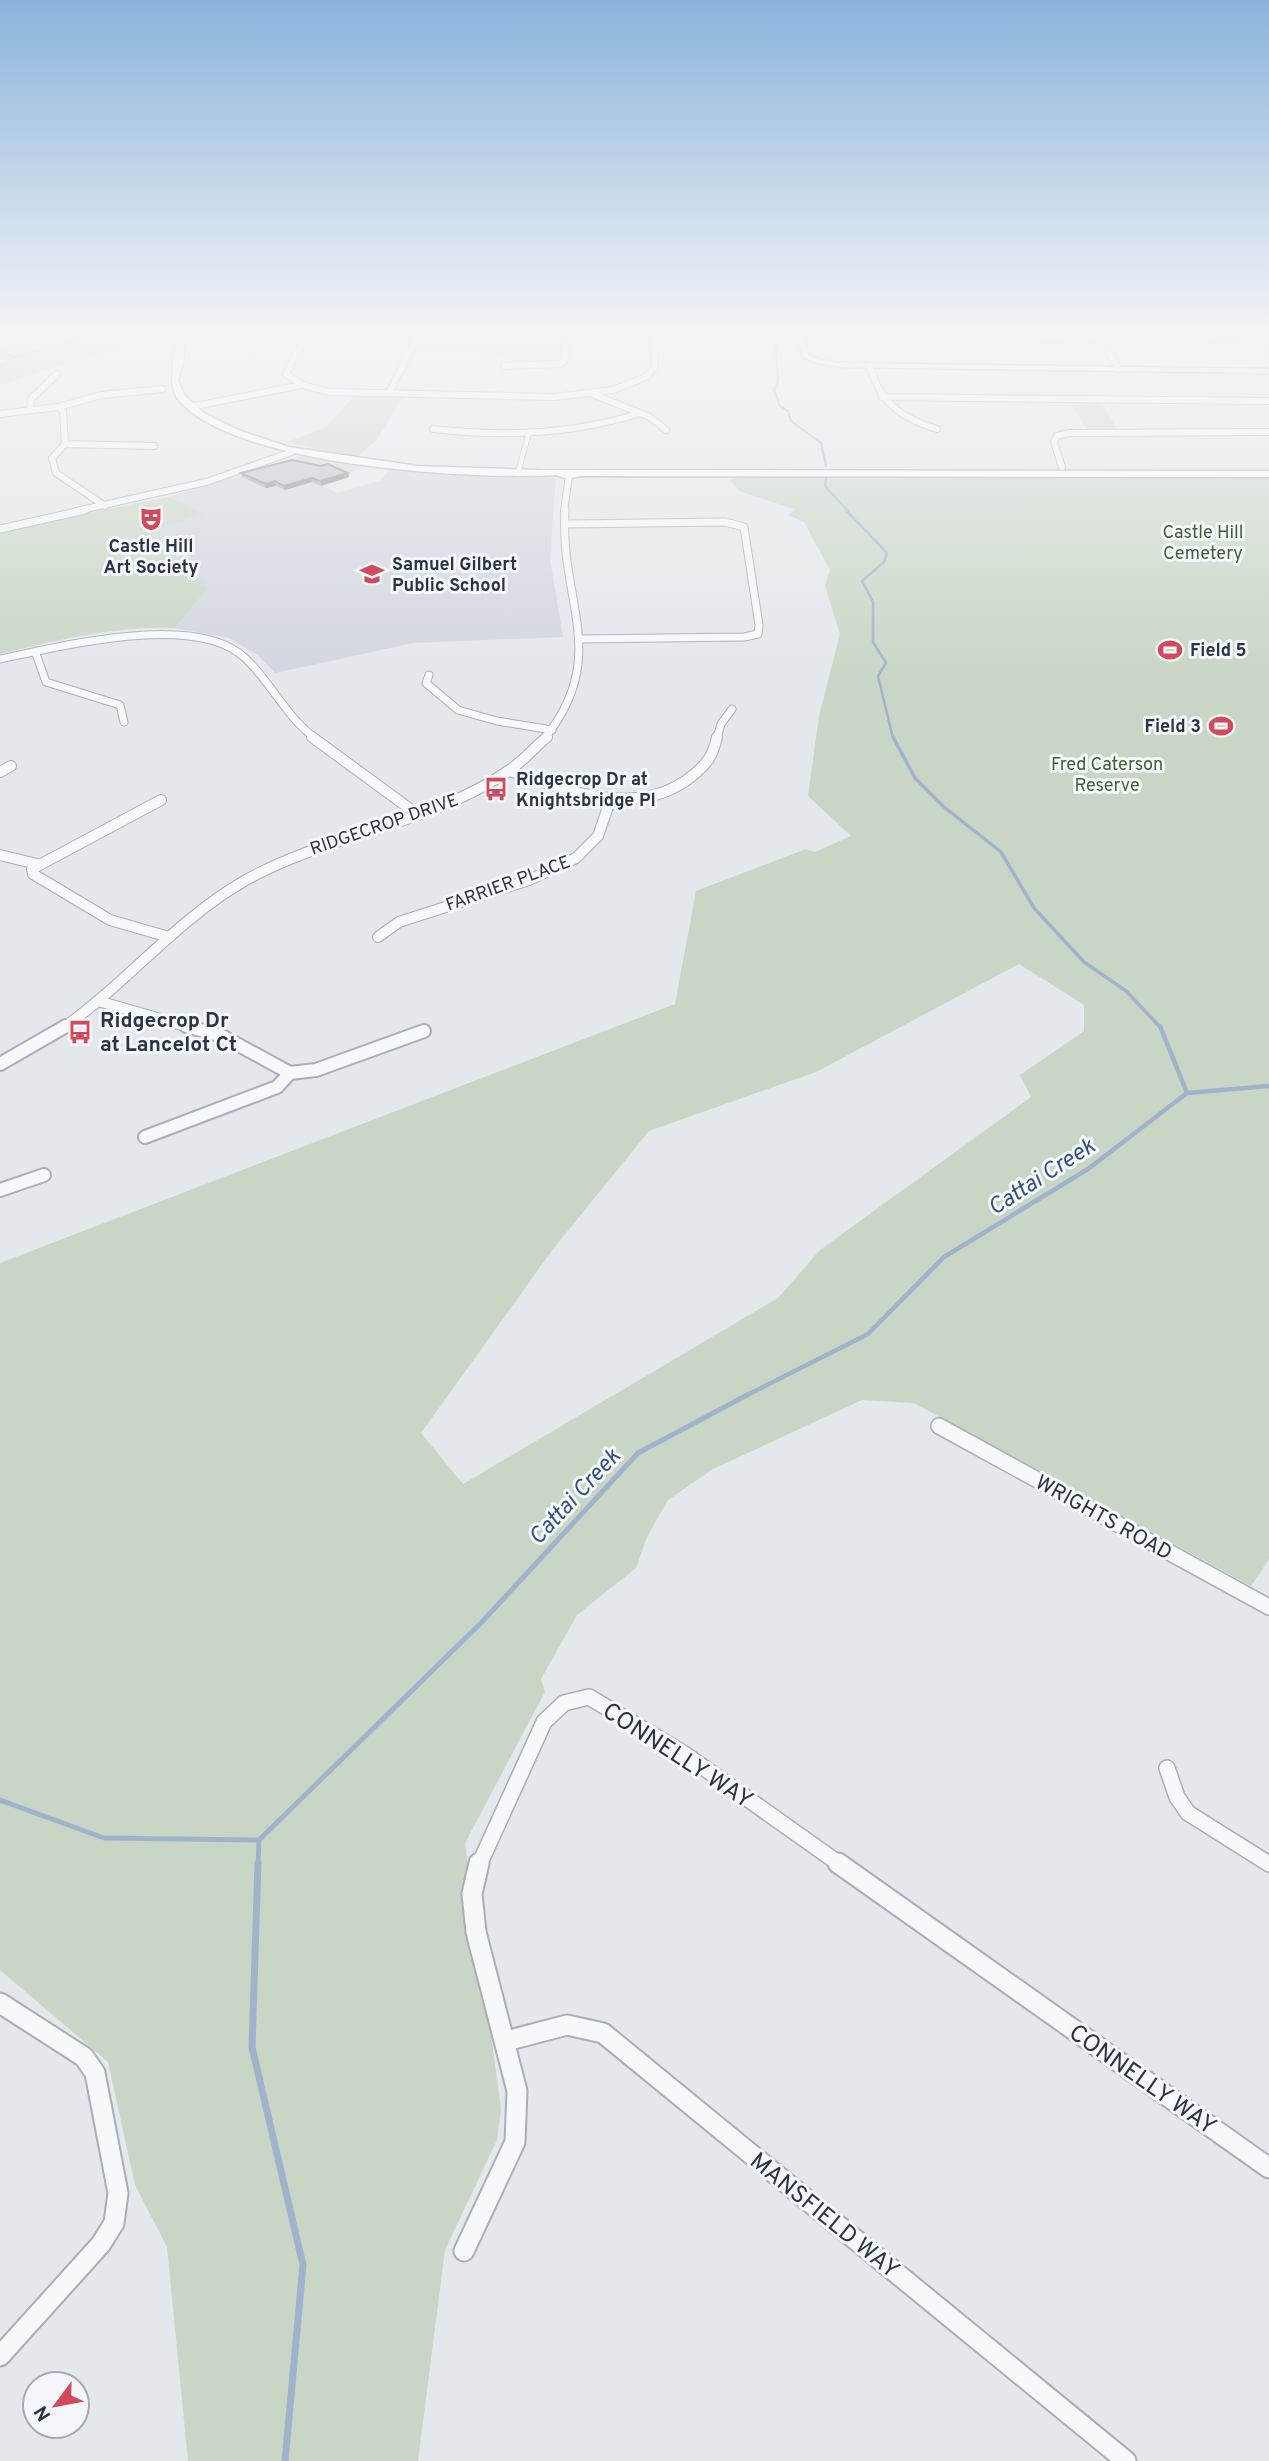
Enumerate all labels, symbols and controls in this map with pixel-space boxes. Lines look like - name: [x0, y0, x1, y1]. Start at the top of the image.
- theatre icon: Castle Hill Art Society: [137, 505, 165, 533]
- park label: Castle Hill Cemetery: [1162, 522, 1244, 566]
- place label: Castle Hill Art Society: [104, 536, 198, 580]
- place label: Samuel Gilbert Public School: [392, 554, 517, 598]
- school or university icon: Samuel Gilbert Public School: [358, 560, 386, 588]
- sports icon: Field 5: [1156, 636, 1184, 664]
- place label: Field 5: [1190, 640, 1247, 663]
- sports icon: Field 3: [1207, 712, 1235, 740]
- place label: Field 3: [1145, 716, 1201, 739]
- park label: Fred Caterson Reserve: [1051, 754, 1163, 798]
- place label: Ridgecrop Dr at Knightsbridge Pl: [516, 769, 656, 813]
- bus stop icon: Ridgecrop Dr at Knightsbridge Pl: [482, 775, 510, 803]
- street label: RIDGECROP DRIVE: [307, 789, 462, 862]
- street label: FARRIER PLACE: [443, 851, 574, 918]
- place label: Ridgecrop Dr at Lancelot Ct: [100, 1008, 237, 1059]
- bus stop icon: Ridgecrop Dr at Lancelot Ct: [66, 1018, 94, 1046]
- water label: Cattai Creek: [983, 1133, 1102, 1223]
- water label: Cattai Creek: [524, 1443, 628, 1552]
- street label: WRIGHTS ROAD: [1030, 1470, 1176, 1567]
- street label: CONNELLY WAY: [596, 1697, 758, 1816]
- street label: CONNELLY WAY: [1062, 2019, 1221, 2143]
- street label: MANSFIELD WAY: [743, 2147, 905, 2286]
- north arrow: [21, 2370, 91, 2440]
- text: N: [29, 2401, 57, 2425]

